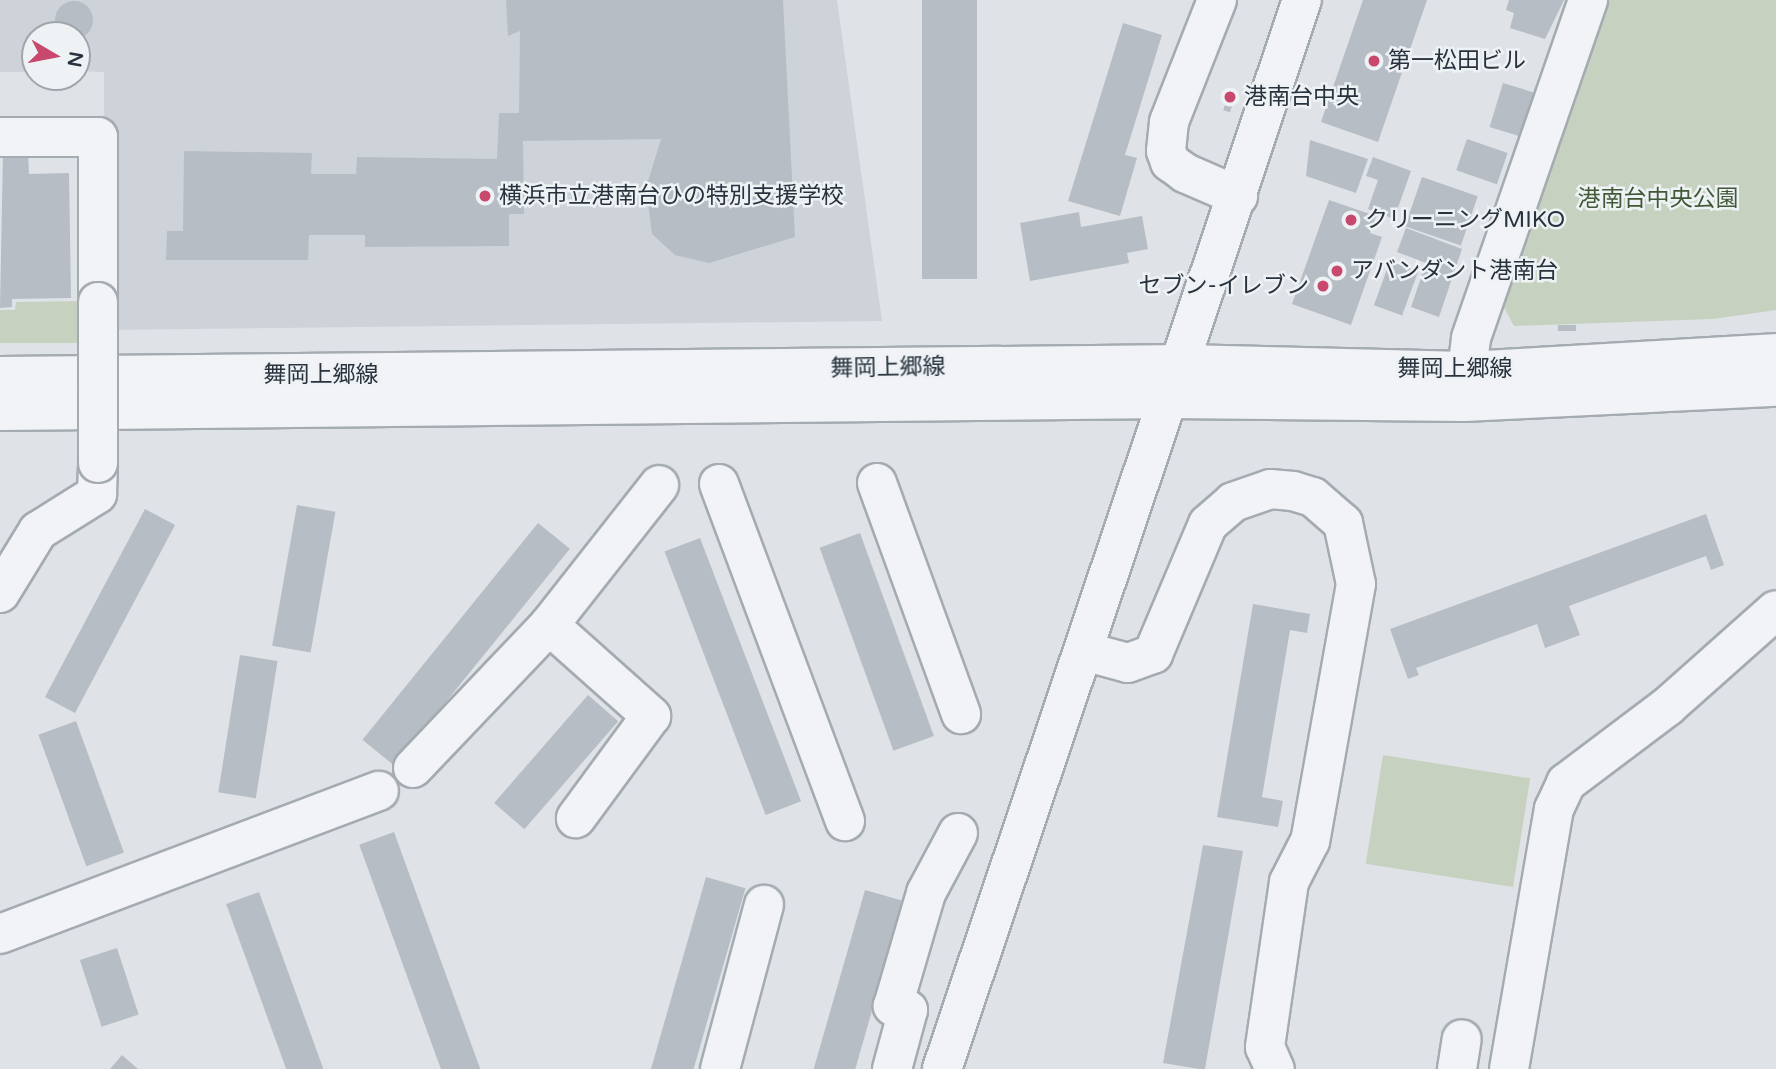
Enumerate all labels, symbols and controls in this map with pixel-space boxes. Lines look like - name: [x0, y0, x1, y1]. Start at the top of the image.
- north arrow: [21, 21, 91, 91]
- place label: 第一松田ビル: [1388, 47, 1526, 75]
- text: N: [63, 50, 87, 69]
- marker: 第一松田ビル: [1366, 53, 1382, 69]
- place label: 港南台中央: [1244, 83, 1359, 111]
- marker: 港南台中央: [1222, 89, 1238, 105]
- place label: 横浜市立港南台ひの特別支援学校: [499, 182, 844, 210]
- park label: 港南台中央公園: [1578, 185, 1738, 213]
- marker: 横浜市立港南台ひの特別支援学校: [477, 188, 493, 204]
- place label: クリーニングMIKO: [1365, 206, 1565, 234]
- marker: クリーニングMIKO: [1343, 212, 1359, 228]
- place label: アバンダント港南台: [1351, 257, 1558, 285]
- marker: アバンダント港南台: [1329, 263, 1345, 279]
- place label: セブン-イレブン: [1139, 272, 1309, 300]
- marker: セブン-イレブン: [1315, 278, 1331, 294]
- street label: 舞岡上郷線: [830, 353, 946, 383]
- street label: 舞岡上郷線: [1398, 355, 1512, 383]
- street label: 舞岡上郷線: [264, 361, 378, 389]

